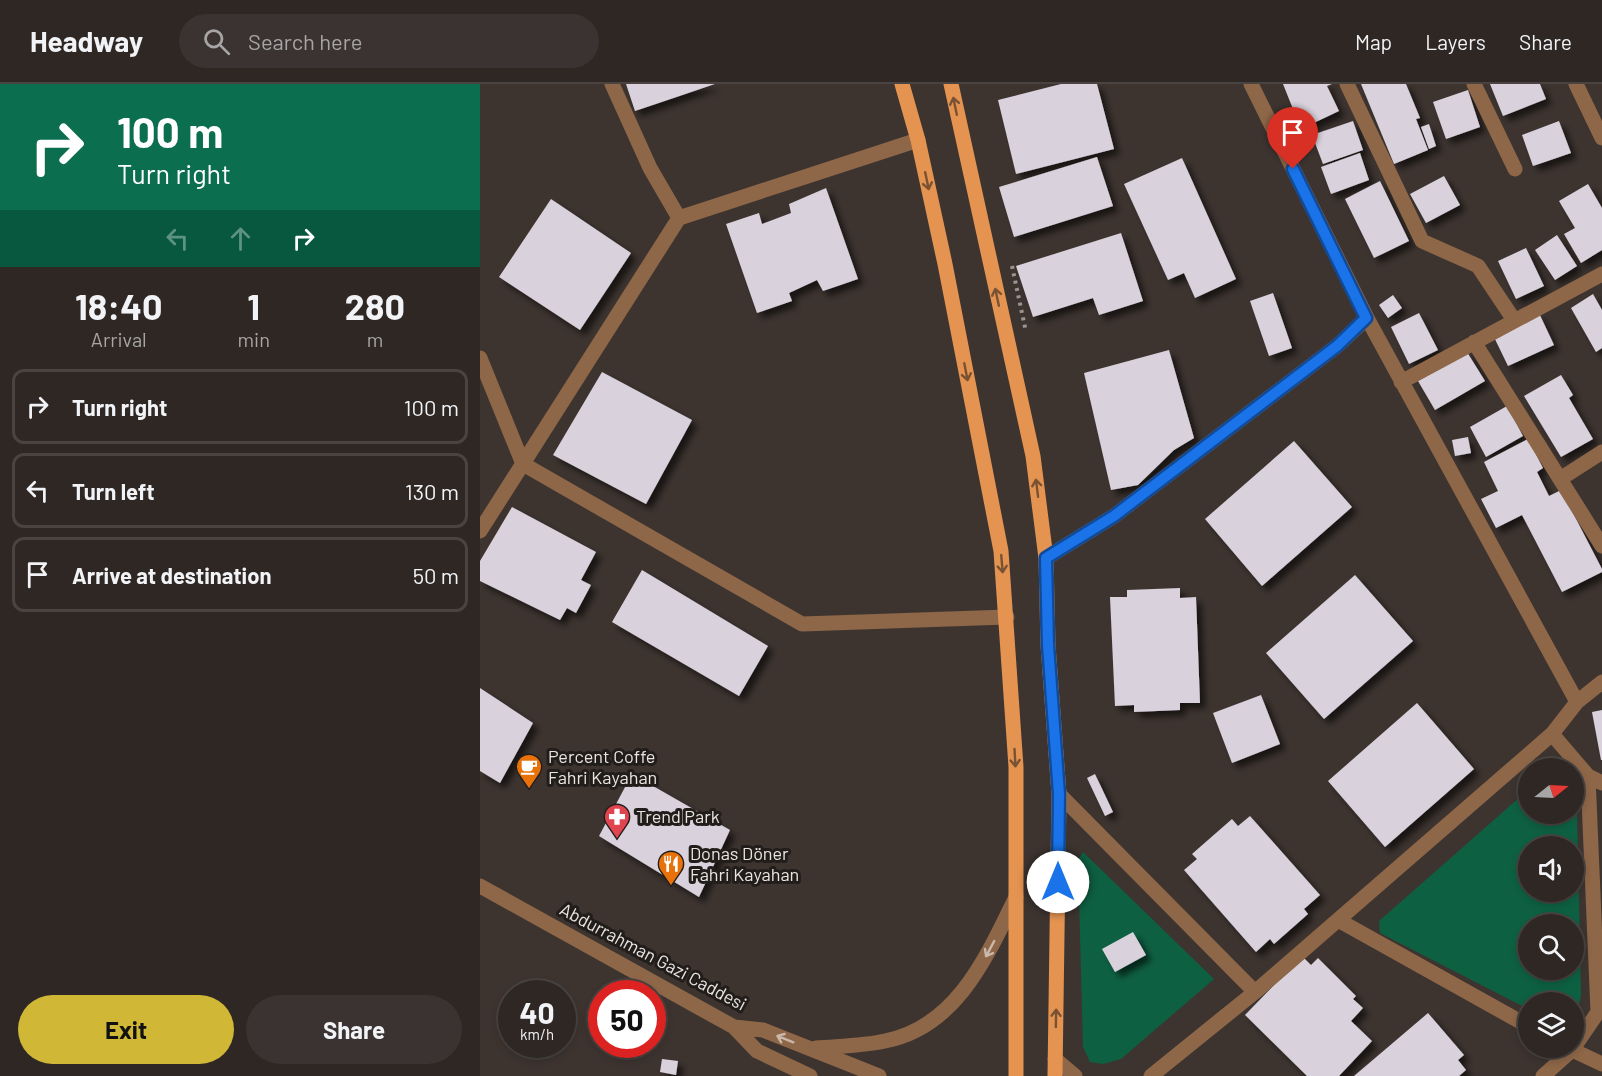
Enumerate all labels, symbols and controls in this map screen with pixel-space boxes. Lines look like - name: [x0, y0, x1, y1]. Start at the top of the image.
- search box: [179, 14, 599, 68]
- text: Headway: [30, 24, 143, 58]
- icon: search: [200, 25, 233, 58]
- text: Search here: [248, 28, 362, 54]
- text: Map: [1355, 29, 1392, 54]
- text: Layers: [1425, 29, 1486, 54]
- text: Share: [1519, 29, 1572, 54]
- one-way arrow: [949, 97, 961, 116]
- text: 100 m: [117, 106, 223, 156]
- pin: [1267, 107, 1318, 169]
- icon: right: [18, 108, 96, 186]
- icon: arrive: [1276, 116, 1309, 149]
- text: Turn right: [117, 157, 231, 189]
- one-way arrow: [922, 171, 933, 190]
- icon: left: [161, 222, 194, 255]
- icon: ahead: [224, 222, 257, 255]
- icon: right: [287, 222, 320, 255]
- text: 18:40: [75, 284, 163, 327]
- text: 1: [247, 284, 260, 327]
- text: 280: [345, 284, 405, 327]
- one-way arrow: [991, 287, 1003, 306]
- text: Arrival: [91, 327, 147, 351]
- text: min: [238, 327, 270, 351]
- text: m: [367, 327, 383, 351]
- one-way arrow: [961, 362, 972, 381]
- icon: right: [21, 390, 54, 423]
- text: Turn right: [72, 394, 167, 420]
- text: 100 m: [404, 394, 459, 420]
- icon: left: [21, 474, 54, 507]
- text: Turn left: [72, 478, 155, 504]
- text: 130 m: [405, 478, 459, 504]
- one-way arrow: [1031, 478, 1042, 498]
- one-way arrow: [997, 553, 1008, 573]
- icon: arrive: [21, 558, 54, 591]
- text: Arrive at destination: [72, 562, 271, 588]
- text: 50 m: [413, 562, 459, 588]
- place label: Percent Coffe Fahri Kayahan: [548, 745, 657, 788]
- one-way arrow: [1010, 748, 1021, 768]
- cafe icon: Percent Coffe Fahri Kayahan: [514, 752, 544, 790]
- north arrow: [1518, 758, 1584, 824]
- map controls: [1518, 758, 1584, 1058]
- pharmacy icon: Trend Park: [602, 802, 632, 840]
- place label: Trend Park: [636, 805, 720, 827]
- button: sound: [1518, 836, 1584, 902]
- place label: Donas Döner Fahri Kayahan: [690, 842, 799, 885]
- restaurant icon: Donas Döner Fahri Kayahan: [656, 849, 686, 887]
- position arrow: [1026, 850, 1090, 914]
- street label: Abdurrahman Gazi Caddesi: [556, 898, 751, 1015]
- button: search: [1518, 914, 1584, 980]
- one-way arrow: [984, 940, 995, 958]
- speed limit sign: 50: [588, 980, 666, 1058]
- button: layers: [1518, 992, 1584, 1058]
- text: 40: [519, 994, 555, 1030]
- button: Exit: [18, 995, 234, 1064]
- button: Share: [246, 995, 462, 1064]
- one-way arrow: [1050, 1008, 1062, 1028]
- text: km/h: [520, 1025, 554, 1043]
- one-way arrow: [777, 1033, 795, 1044]

